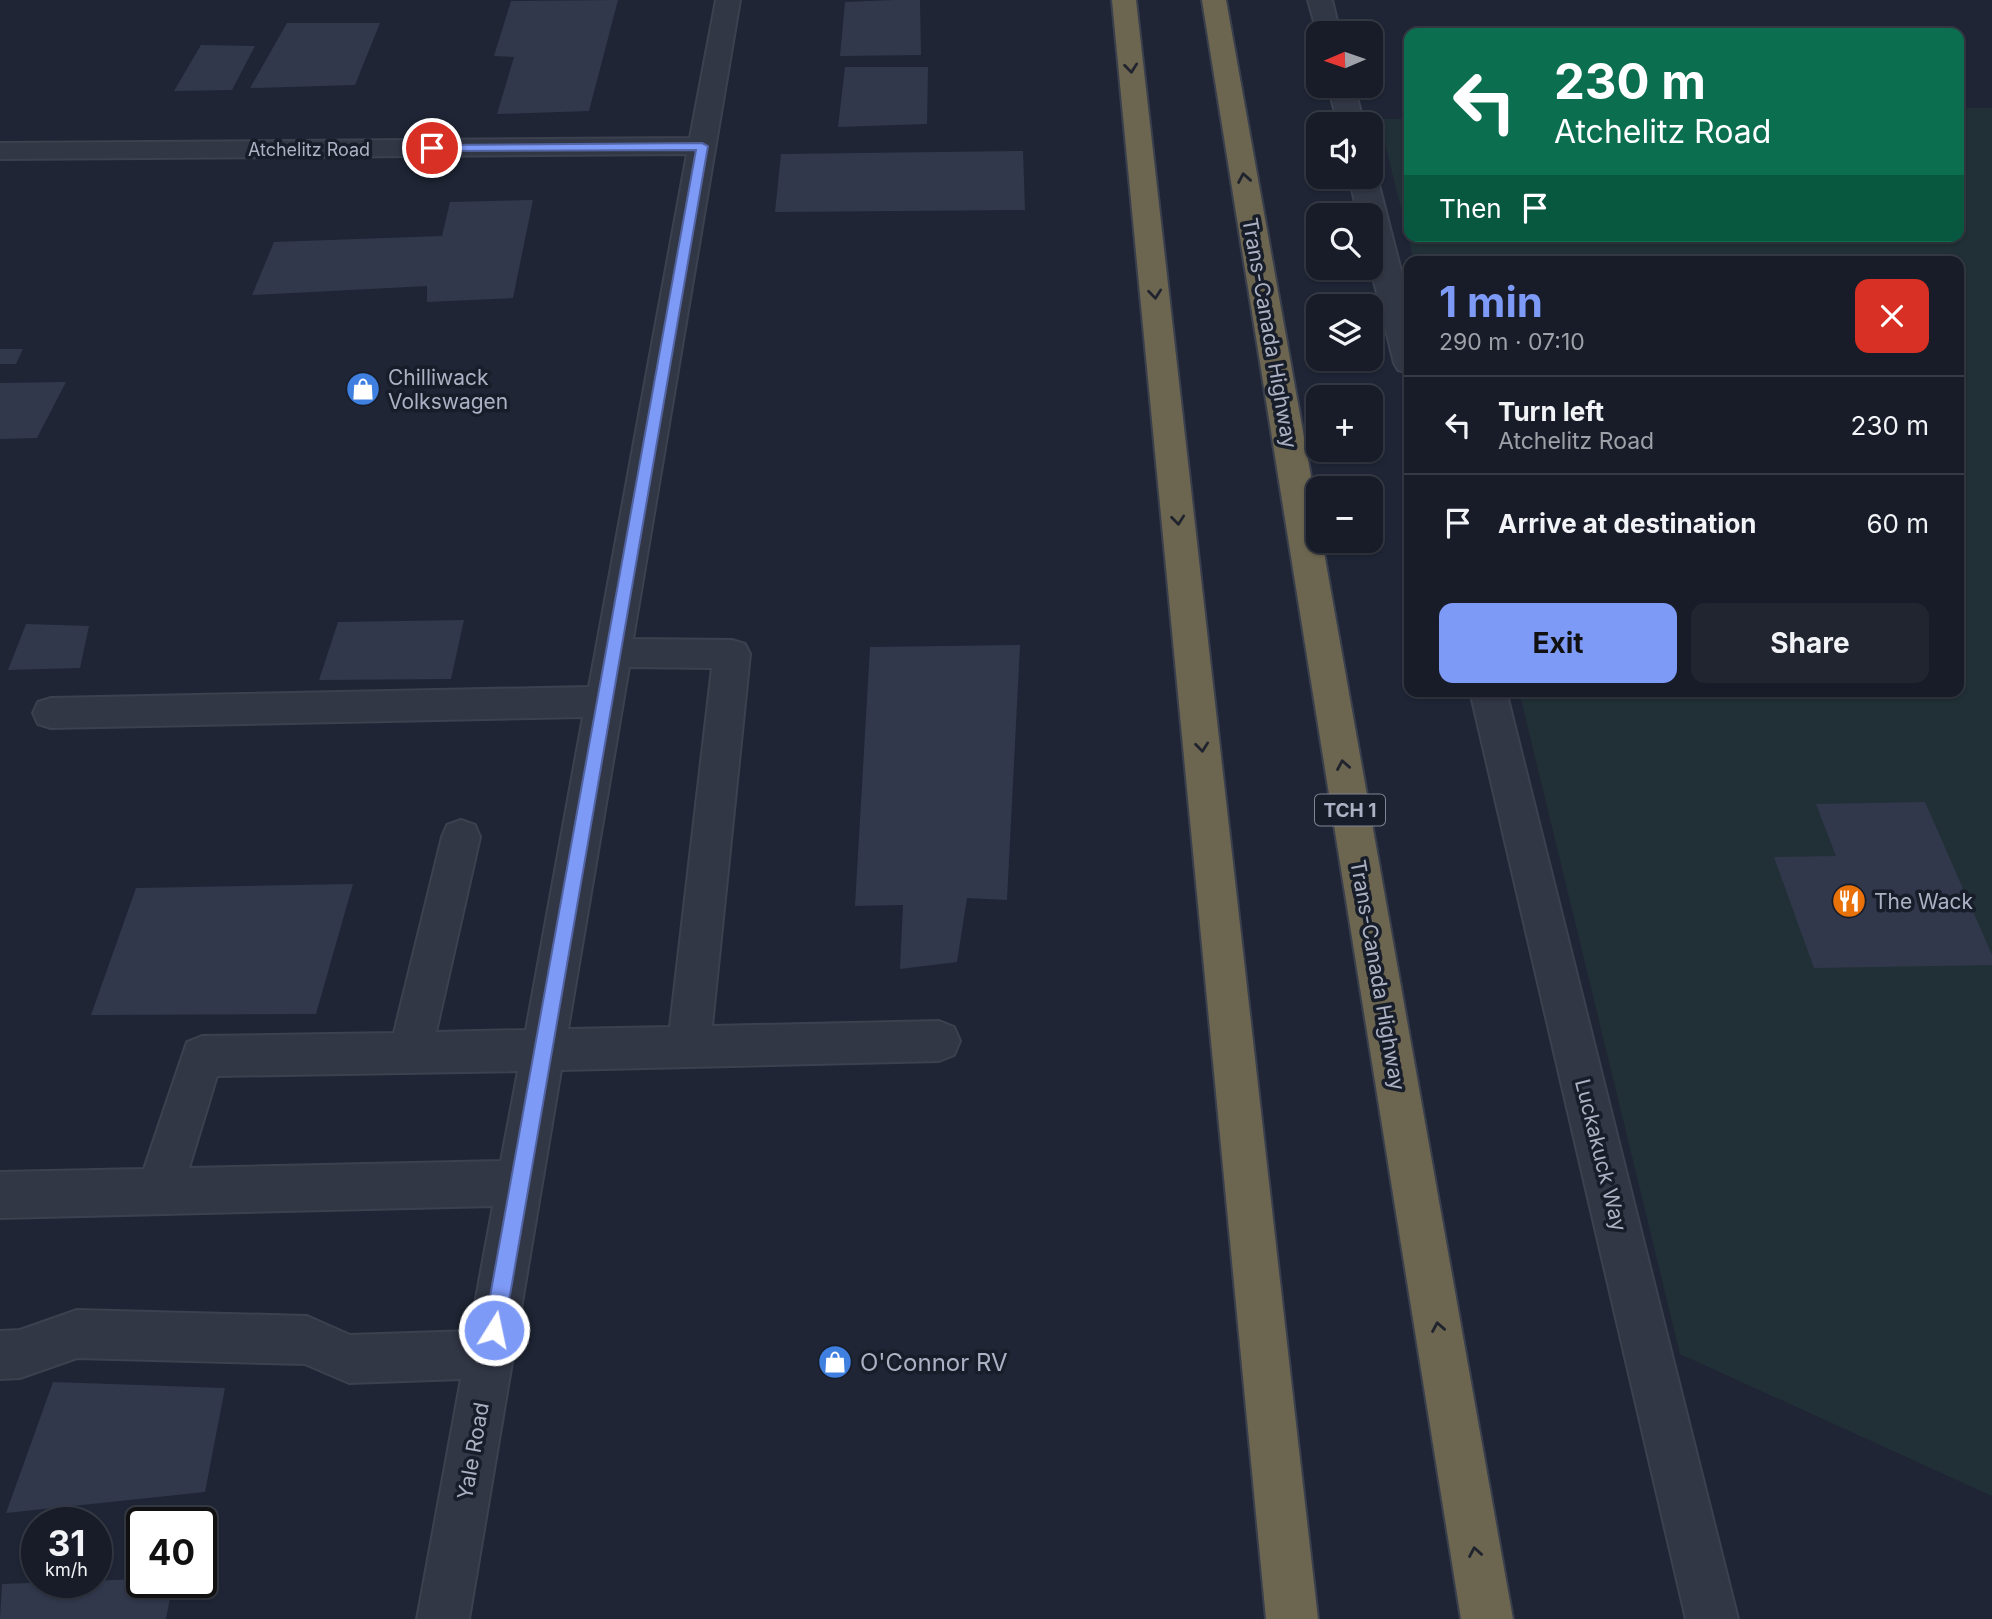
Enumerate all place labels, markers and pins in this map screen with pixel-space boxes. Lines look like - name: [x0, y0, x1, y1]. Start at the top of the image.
- pin: [402, 118, 462, 178]
- place label: Chilliwack Volkswagen: [388, 365, 508, 414]
- shop icon: Chilliwack Volkswagen: [344, 370, 382, 408]
- restaurant icon: The Wack: [1830, 882, 1868, 920]
- place label: The Wack: [1874, 889, 1974, 914]
- shop icon: O'Connor RV: [816, 1343, 854, 1381]
- place label: O'Connor RV: [860, 1348, 1008, 1377]

